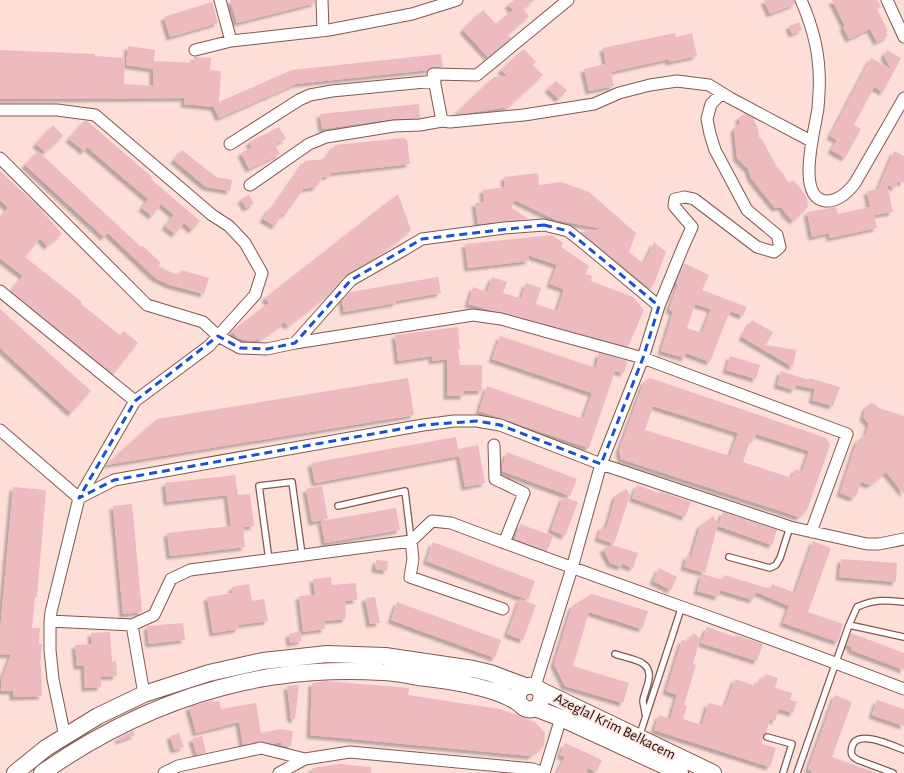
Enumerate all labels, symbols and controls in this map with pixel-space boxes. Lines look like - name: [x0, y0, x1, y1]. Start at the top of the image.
- street label: Azeglal Krim Belkacem: [552, 691, 678, 762]

